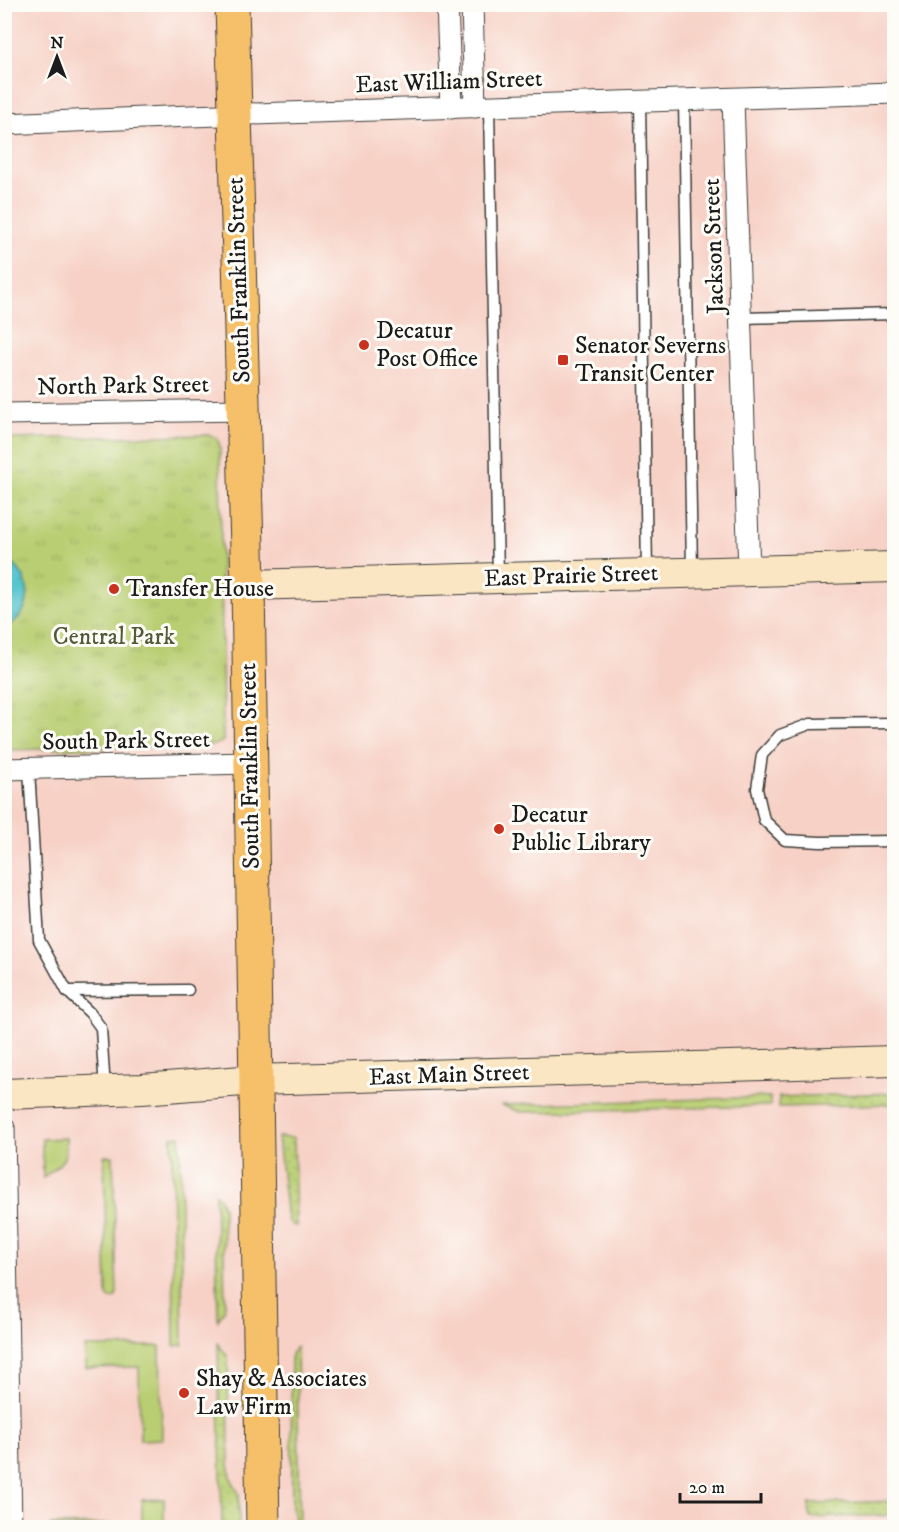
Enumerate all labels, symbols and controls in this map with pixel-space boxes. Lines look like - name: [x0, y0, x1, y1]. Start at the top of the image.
- north arrow: [27, 27, 87, 87]
- text: N: [50, 33, 64, 53]
- street label: East William Street: [355, 64, 543, 100]
- street label: South Franklin Street: [220, 176, 258, 384]
- street label: Jackson Street: [697, 177, 731, 316]
- place label: Decatur Post Office: [376, 316, 478, 374]
- place label: Senator Severns Transit Center: [575, 331, 726, 389]
- marker: Decatur Post Office: [357, 338, 371, 352]
- marker: Senator Severns Transit Center: [556, 353, 570, 367]
- street label: North Park Street: [37, 369, 210, 402]
- street label: East Prairie Street: [483, 558, 659, 594]
- place label: Transfer House: [126, 574, 274, 604]
- marker: Transfer House: [107, 582, 121, 596]
- park label: Central Park: [53, 622, 175, 652]
- street label: South Franklin Street: [233, 662, 267, 869]
- street label: South Park Street: [42, 725, 211, 757]
- place label: Decatur Public Library: [511, 800, 651, 858]
- marker: Decatur Public Library: [492, 822, 506, 836]
- street label: East Main Street: [368, 1057, 530, 1093]
- place label: Shay & Associates Law Firm: [196, 1364, 367, 1422]
- marker: Shay & Associates Law Firm: [177, 1386, 191, 1400]
- scale bar: [680, 1466, 761, 1504]
- text: 20 m: [689, 1477, 725, 1499]

